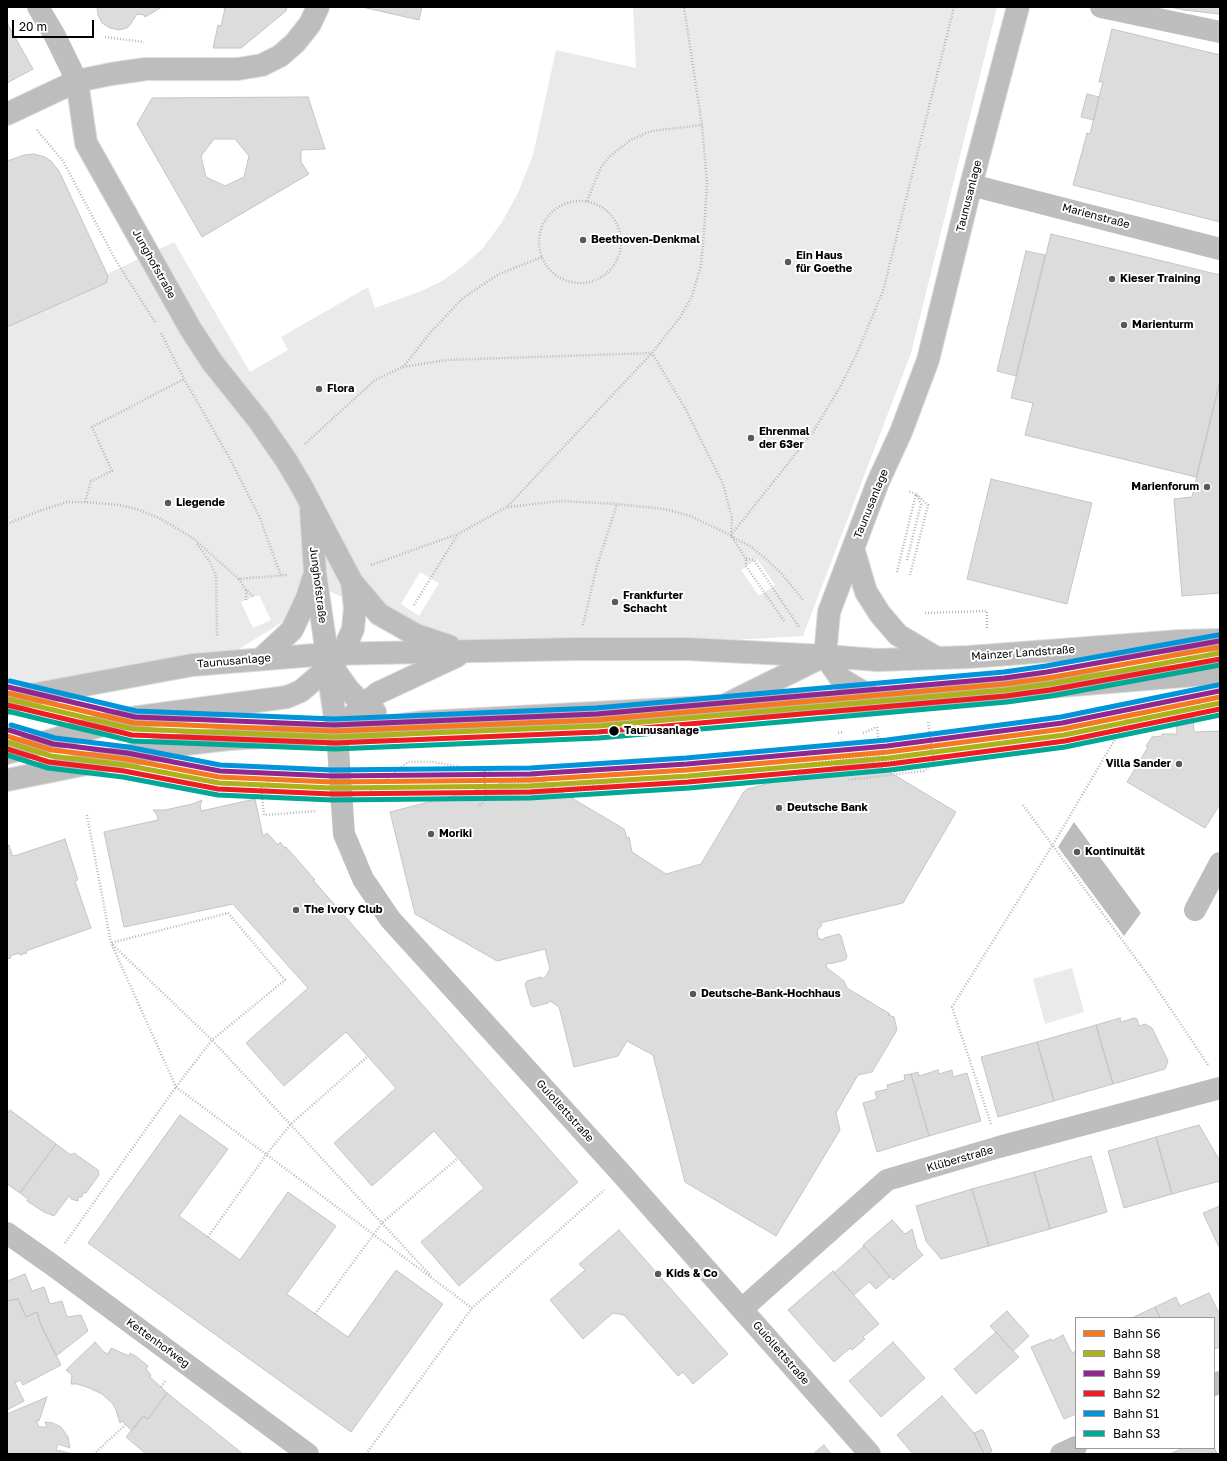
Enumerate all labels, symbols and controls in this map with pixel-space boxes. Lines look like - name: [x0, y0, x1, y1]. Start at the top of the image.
- scale bar: [14, 12, 96, 38]
- text: 20 m: [19, 19, 47, 34]
- street label: Taunusanlage: [954, 159, 984, 233]
- street label: Marienstraße: [1061, 201, 1131, 231]
- street label: Junghofstraße: [130, 227, 178, 301]
- place label: Beethoven-Denkmal: [591, 233, 700, 247]
- marker: Beethoven-Denkmal: [578, 235, 588, 245]
- place label: Ein Haus für Goethe: [796, 249, 852, 275]
- marker: Ein Haus für Goethe: [783, 257, 793, 267]
- place label: Kieser Training: [1120, 272, 1200, 286]
- marker: Kieser Training: [1107, 274, 1117, 284]
- place label: Marienturm: [1132, 318, 1193, 332]
- marker: Marienturm: [1119, 320, 1129, 330]
- place label: Flora: [327, 382, 354, 396]
- marker: Flora: [314, 384, 324, 394]
- place label: Ehrenmal der 63er: [759, 425, 809, 451]
- marker: Ehrenmal der 63er: [746, 433, 756, 443]
- street label: Taunusanlage: [851, 467, 891, 541]
- place label: Marienforum: [1131, 480, 1199, 494]
- marker: Marienforum: [1202, 482, 1212, 492]
- place label: Liegende: [176, 496, 225, 510]
- marker: Liegende: [163, 498, 173, 508]
- street label: Junghofstraße: [307, 546, 329, 624]
- place label: Frankfurter Schacht: [623, 589, 683, 615]
- marker: Frankfurter Schacht: [610, 597, 620, 607]
- street label: Mainzer Landstraße: [971, 643, 1075, 663]
- street label: Taunusanlage: [197, 651, 271, 671]
- marker: Taunusanlage: [607, 724, 621, 738]
- place label: Taunusanlage: [624, 724, 699, 738]
- place label: Villa Sander: [1106, 757, 1171, 771]
- marker: Villa Sander: [1174, 759, 1184, 769]
- place label: Deutsche Bank: [787, 801, 868, 815]
- marker: Deutsche Bank: [774, 803, 784, 813]
- place label: Moriki: [439, 827, 472, 841]
- marker: Moriki: [426, 829, 436, 839]
- place label: Kontinuität: [1085, 845, 1145, 859]
- marker: Kontinuität: [1072, 847, 1082, 857]
- place label: The Ivory Club: [304, 903, 382, 917]
- marker: The Ivory Club: [291, 905, 301, 915]
- place label: Deutsche-Bank-Hochhaus: [701, 987, 841, 1001]
- marker: Deutsche-Bank-Hochhaus: [688, 989, 698, 999]
- street label: Guiollettstraße: [534, 1077, 596, 1145]
- street label: Klüberstraße: [925, 1143, 995, 1175]
- place label: Kids & Co: [666, 1267, 718, 1281]
- marker: Kids & Co: [653, 1269, 663, 1279]
- street label: Kettenhofweg: [124, 1316, 192, 1370]
- legend: [1075, 1317, 1215, 1449]
- street label: Guiollettstraße: [750, 1319, 812, 1387]
- text: Bahn S6: [1113, 1326, 1161, 1341]
- text: Bahn S8: [1113, 1346, 1161, 1361]
- text: Bahn S9: [1113, 1366, 1161, 1381]
- text: Bahn S2: [1113, 1386, 1160, 1401]
- text: Bahn S1: [1113, 1406, 1159, 1421]
- text: Bahn S3: [1113, 1426, 1160, 1441]

